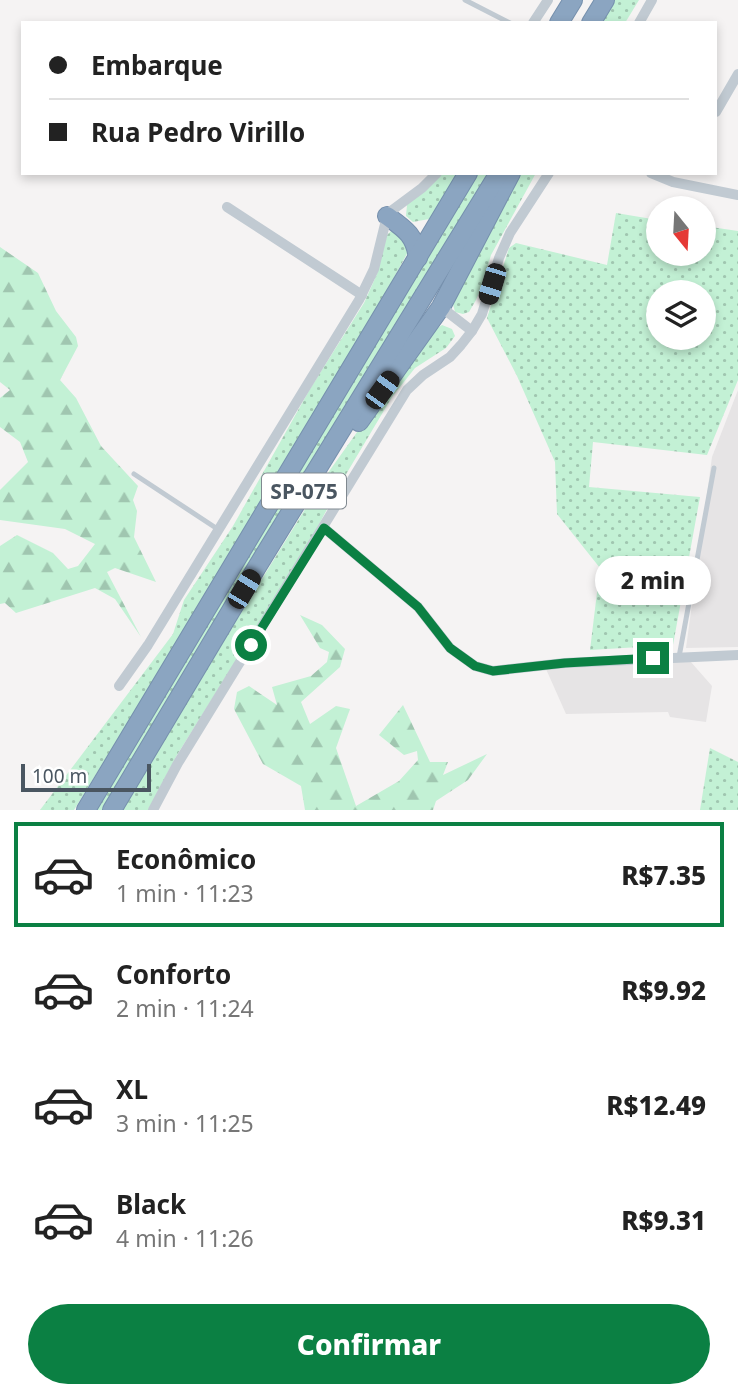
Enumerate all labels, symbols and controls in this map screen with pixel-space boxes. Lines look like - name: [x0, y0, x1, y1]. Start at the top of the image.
- text: Embarque: [91, 47, 223, 83]
- text: Rua Pedro Virillo: [91, 114, 305, 150]
- north arrow: [646, 196, 716, 266]
- map controls: [646, 196, 716, 350]
- car: [476, 261, 509, 307]
- button: layers: [646, 280, 716, 350]
- car: [362, 367, 403, 413]
- road number: SP-075: [262, 474, 346, 508]
- callout: 2 min: [595, 556, 711, 606]
- text: 2 min: [621, 564, 685, 596]
- car: [225, 566, 264, 612]
- route start: [235, 629, 267, 661]
- route end: [637, 642, 669, 674]
- scale bar: [21, 761, 150, 793]
- text: 100 m: [32, 763, 87, 789]
- text: Econômico: [116, 841, 256, 877]
- icon: car: [32, 843, 95, 906]
- text: R$7.35: [621, 857, 706, 893]
- text: 1 min · 11:23: [116, 877, 254, 909]
- text: Conforto: [116, 956, 231, 992]
- icon: car: [32, 958, 95, 1021]
- text: R$9.92: [621, 972, 706, 1008]
- text: 2 min · 11:24: [116, 992, 254, 1024]
- text: XL: [116, 1071, 148, 1107]
- icon: car: [32, 1073, 95, 1136]
- text: R$12.49: [606, 1087, 706, 1123]
- text: 3 min · 11:25: [116, 1107, 254, 1139]
- text: Black: [116, 1186, 186, 1222]
- icon: car: [32, 1188, 95, 1251]
- text: R$9.31: [621, 1202, 706, 1238]
- text: 4 min · 11:26: [116, 1222, 254, 1254]
- button: Confirmar: [28, 1304, 710, 1384]

